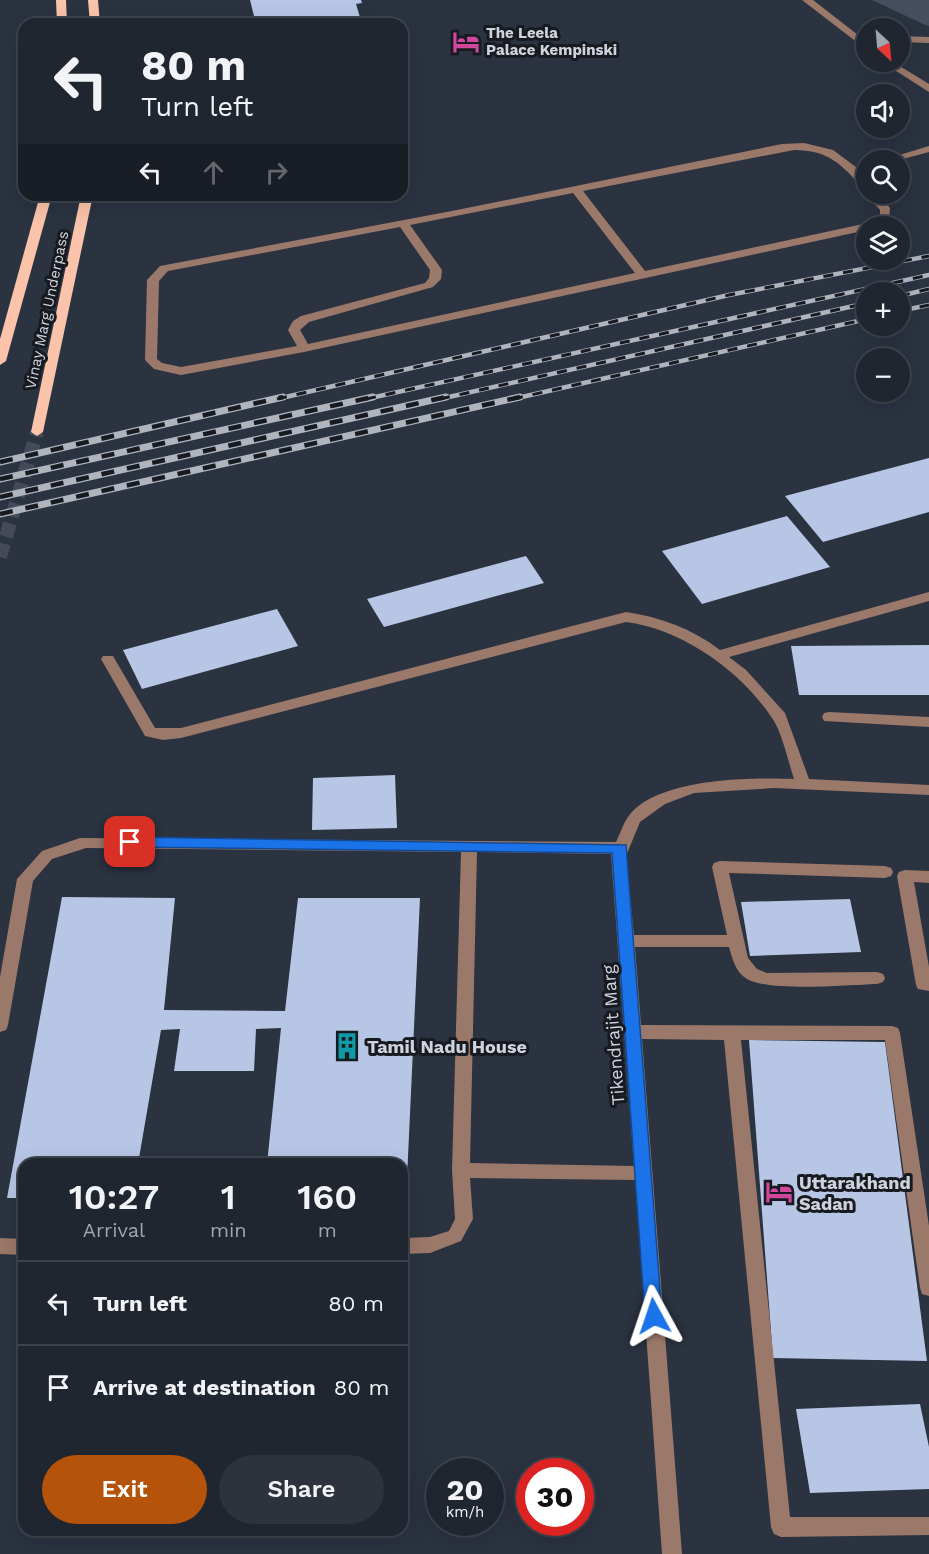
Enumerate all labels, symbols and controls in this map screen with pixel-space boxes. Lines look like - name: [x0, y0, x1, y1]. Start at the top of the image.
- north arrow: [856, 18, 910, 72]
- map controls: [856, 18, 910, 402]
- place label: The Leela Palace Kempinski: [486, 24, 617, 59]
- hotel icon: The Leela Palace Kempinski: [451, 27, 481, 57]
- text: 80 m: [141, 41, 246, 90]
- icon: left: [42, 42, 120, 120]
- button: sound: [856, 84, 910, 138]
- text: Turn left: [141, 91, 253, 123]
- button: search: [856, 150, 910, 204]
- icon: left: [134, 156, 167, 189]
- icon: ahead: [197, 156, 230, 189]
- icon: right: [260, 156, 293, 189]
- button: layers: [856, 216, 910, 270]
- street label: Vinay Marg Underpass: [21, 229, 73, 391]
- button: +: [856, 282, 910, 336]
- button: −: [856, 348, 910, 402]
- pin: [104, 816, 155, 867]
- icon: arrive: [113, 825, 146, 858]
- street label: Tikendrajit Marg: [598, 964, 628, 1106]
- building icon: Tamil Nadu House: [332, 1031, 362, 1061]
- place label: Tamil Nadu House: [367, 1036, 527, 1057]
- place label: Uttarakhand Sadan: [799, 1172, 911, 1214]
- text: 10:27: [69, 1176, 159, 1218]
- text: 1: [221, 1176, 236, 1218]
- text: 160: [297, 1176, 357, 1218]
- hotel icon: Uttarakhand Sadan: [764, 1177, 794, 1207]
- text: Arrival: [83, 1218, 145, 1242]
- text: min: [210, 1218, 247, 1242]
- text: m: [318, 1218, 337, 1242]
- position arrow: [622, 1284, 686, 1348]
- icon: left: [42, 1287, 75, 1320]
- text: Turn left: [93, 1291, 187, 1316]
- text: 80 m: [328, 1291, 384, 1316]
- icon: arrive: [42, 1371, 75, 1404]
- text: Arrive at destination: [93, 1375, 316, 1400]
- text: 80 m: [334, 1375, 389, 1400]
- button: Exit: [42, 1455, 207, 1524]
- button: Share: [219, 1455, 384, 1524]
- speed limit sign: 30: [516, 1458, 594, 1536]
- text: 20: [446, 1472, 484, 1507]
- text: km/h: [446, 1503, 484, 1521]

